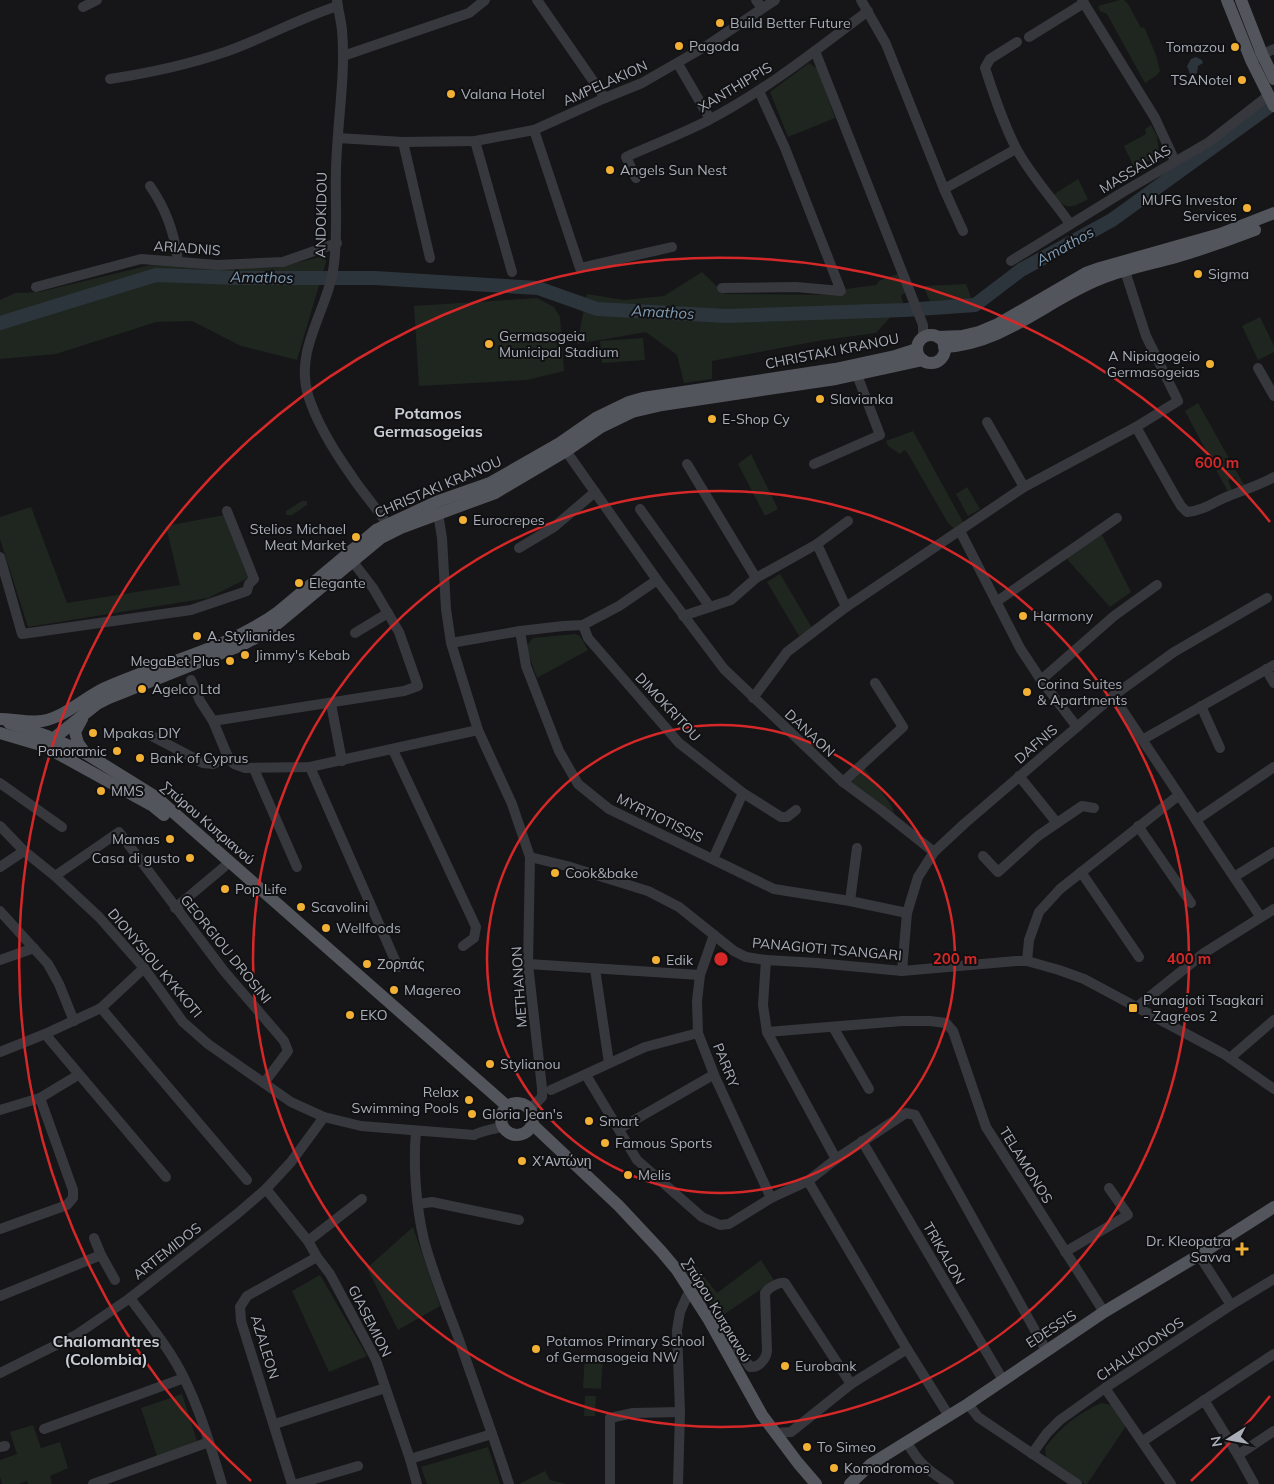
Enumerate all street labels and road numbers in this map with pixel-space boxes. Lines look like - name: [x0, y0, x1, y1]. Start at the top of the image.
- street label: AMPELAKION: [560, 56, 650, 110]
- street label: XANTHIPPIS: [695, 58, 775, 116]
- street label: MASSALIAS: [1096, 141, 1174, 197]
- street label: ANDOKIDOU: [311, 172, 331, 258]
- street label: ARIADNIS: [153, 237, 221, 259]
- street label: CHRISTAKI KRANOU: [763, 329, 901, 373]
- street label: CHRISTAKI KRANOU: [372, 452, 504, 522]
- street label: DIMOKRITOU: [631, 669, 705, 745]
- street label: DANAON: [781, 705, 839, 761]
- street label: DAFNIS: [1011, 720, 1061, 768]
- street label: Σπύρου Κυπριανού: [157, 777, 259, 869]
- street label: MYRTIOTISSIS: [614, 789, 707, 847]
- street label: GEORGIOU DROSINI: [177, 891, 275, 1007]
- street label: DIONYSIOU KYKKOTI: [104, 905, 206, 1021]
- street label: PANAGIOTI TSANGARI: [751, 933, 903, 965]
- street label: METHANON: [507, 946, 531, 1028]
- street label: PARRY: [709, 1040, 743, 1090]
- street label: TELAMONOS: [995, 1123, 1057, 1207]
- street label: ARTEMIDOS: [129, 1218, 205, 1283]
- street label: TRIKALON: [919, 1219, 969, 1287]
- street label: Σπύρου Κυπριανού: [679, 1255, 755, 1365]
- street label: GIASEMION: [344, 1282, 396, 1360]
- street label: EDESSIS: [1022, 1306, 1080, 1352]
- street label: AZALEON: [247, 1313, 283, 1381]
- street label: CHALKIDONOS: [1093, 1313, 1188, 1385]

